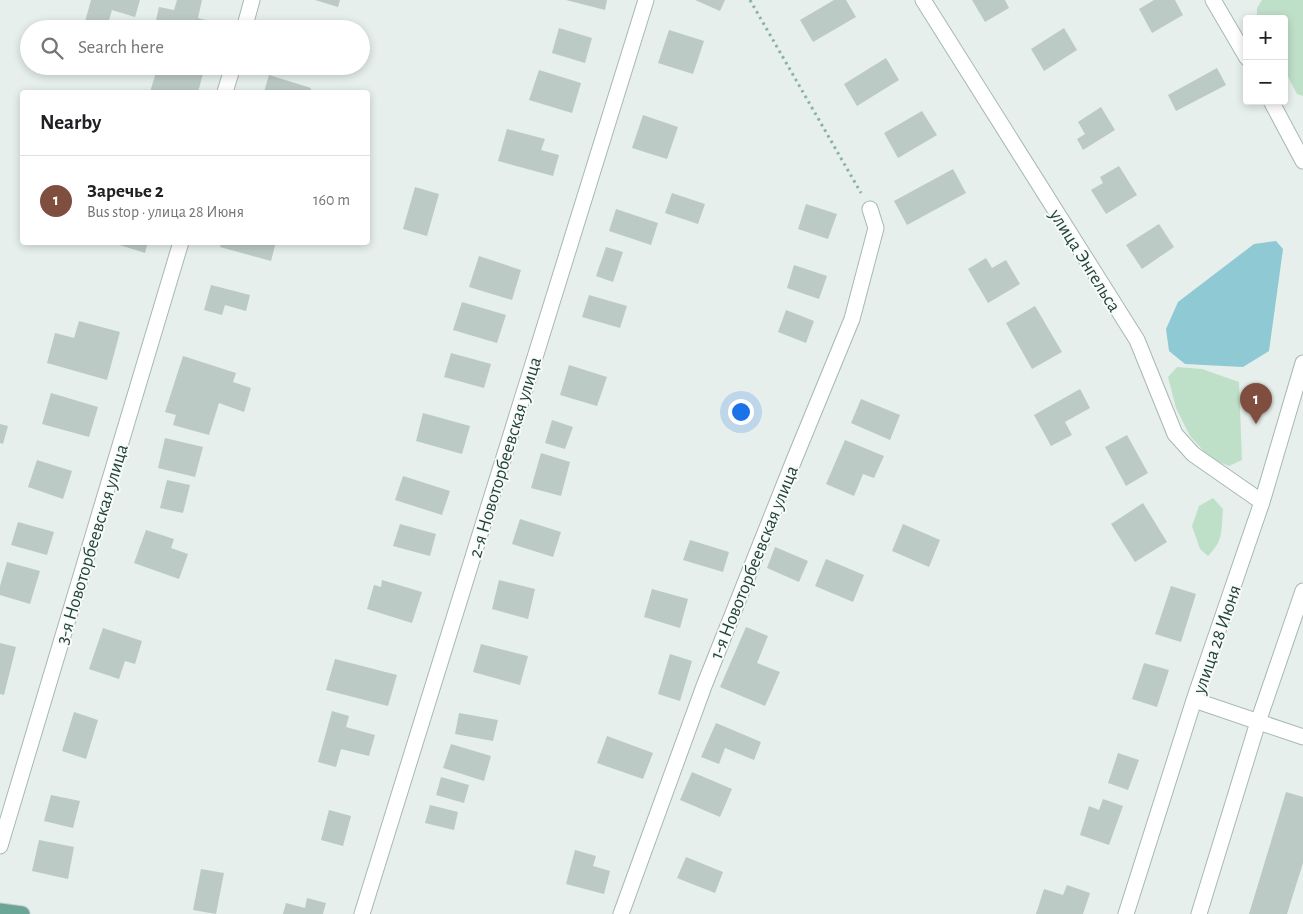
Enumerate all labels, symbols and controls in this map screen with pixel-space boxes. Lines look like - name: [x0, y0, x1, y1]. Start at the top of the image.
- map controls: [1243, 15, 1288, 105]
- button: +: [1243, 15, 1288, 60]
- search box: [20, 20, 370, 75]
- icon: search: [38, 34, 66, 62]
- text: Search here: [78, 38, 164, 57]
- button: −: [1243, 60, 1288, 105]
- text: Nearby: [40, 112, 101, 133]
- text: Заречье 2: [87, 182, 164, 201]
- text: 1: [53, 192, 59, 208]
- text: 160 m: [313, 192, 350, 208]
- text: Bus stop · улица 28 Июня: [87, 204, 244, 220]
- street label: улица Энгельса: [1045, 205, 1124, 316]
- street label: 2-я Новоторбеевская улица: [466, 354, 545, 560]
- pin: 1: [1240, 383, 1272, 424]
- your location: [728, 399, 754, 425]
- street label: 3-я Новоторбеевская улица: [53, 442, 132, 647]
- street label: 1-я Новоторбеевская улица: [707, 463, 802, 662]
- street label: улица 28 Июня: [1190, 583, 1245, 697]

